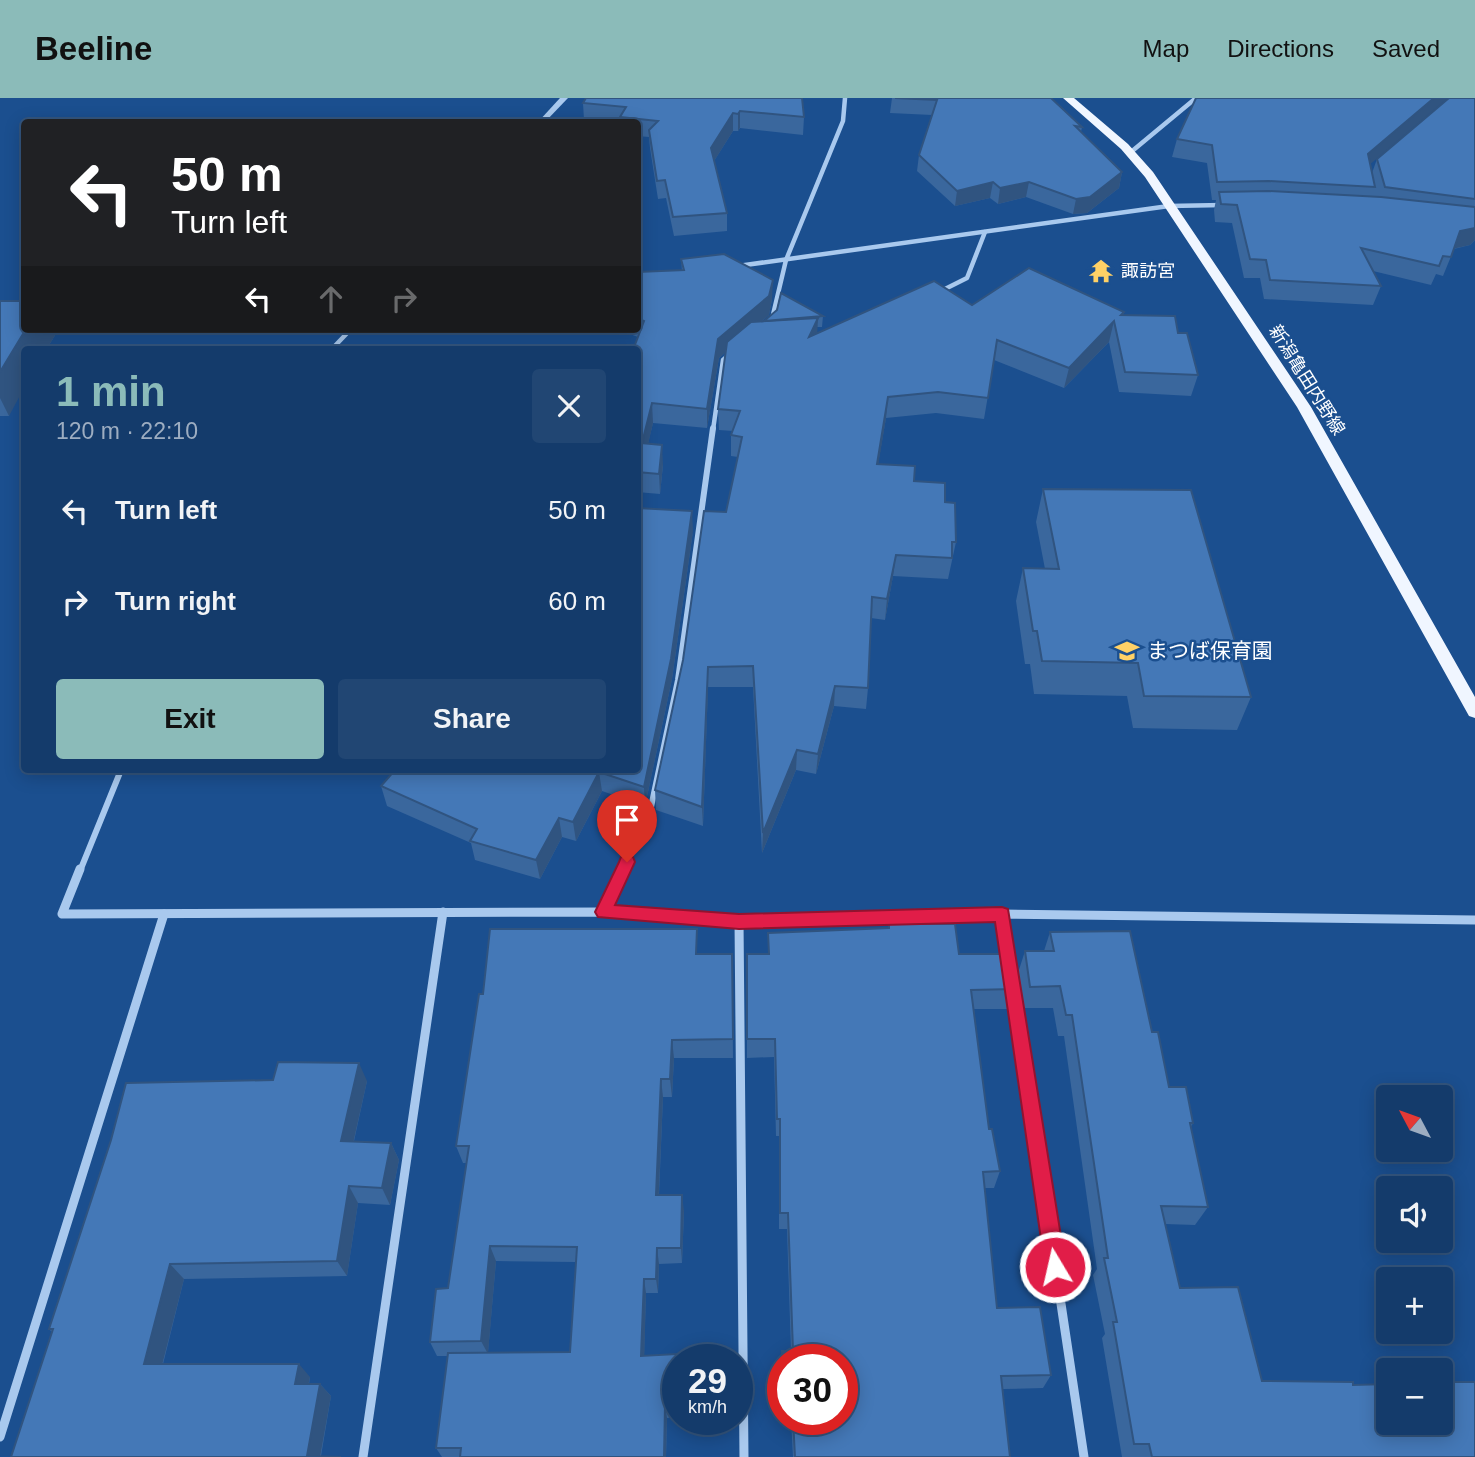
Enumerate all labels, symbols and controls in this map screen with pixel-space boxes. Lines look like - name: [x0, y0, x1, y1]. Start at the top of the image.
- text: Beeline: [35, 30, 152, 67]
- text: Map: [1143, 35, 1189, 62]
- text: Directions: [1227, 35, 1334, 62]
- text: Saved: [1372, 35, 1440, 62]
- icon: left: [56, 147, 147, 238]
- text: 50 m: [171, 147, 283, 201]
- text: Turn left: [171, 204, 287, 240]
- temple icon: 諏訪宮: [1087, 257, 1115, 285]
- place label: 諏訪宮: [1121, 261, 1175, 281]
- icon: left: [239, 280, 277, 318]
- icon: ahead: [312, 280, 350, 318]
- icon: right: [385, 280, 423, 318]
- street label: 新潟亀田内野線: [1265, 321, 1349, 439]
- text: 1 min: [56, 368, 166, 415]
- button: close: [532, 369, 606, 443]
- text: 120 m · 22:10: [56, 418, 198, 444]
- icon: left: [56, 492, 94, 530]
- text: Turn left: [115, 495, 217, 525]
- text: 50 m: [548, 495, 606, 525]
- icon: right: [56, 583, 94, 621]
- text: Turn right: [115, 586, 236, 616]
- text: 60 m: [548, 586, 606, 616]
- school or university icon: まつば保育園: [1113, 637, 1141, 665]
- place label: まつば保育園: [1147, 639, 1273, 662]
- button: Exit: [56, 679, 324, 759]
- button: Share: [338, 679, 606, 759]
- pin: [597, 790, 657, 862]
- icon: arrive: [608, 801, 646, 839]
- north arrow: [1376, 1085, 1452, 1162]
- map controls: [1376, 1085, 1453, 1435]
- button: sound: [1376, 1176, 1453, 1253]
- position arrow: [1018, 1230, 1092, 1304]
- button: +: [1376, 1267, 1453, 1344]
- speed limit sign: 30: [767, 1344, 858, 1435]
- button: −: [1376, 1358, 1453, 1435]
- text: 29: [688, 1361, 727, 1400]
- text: km/h: [688, 1397, 727, 1417]

